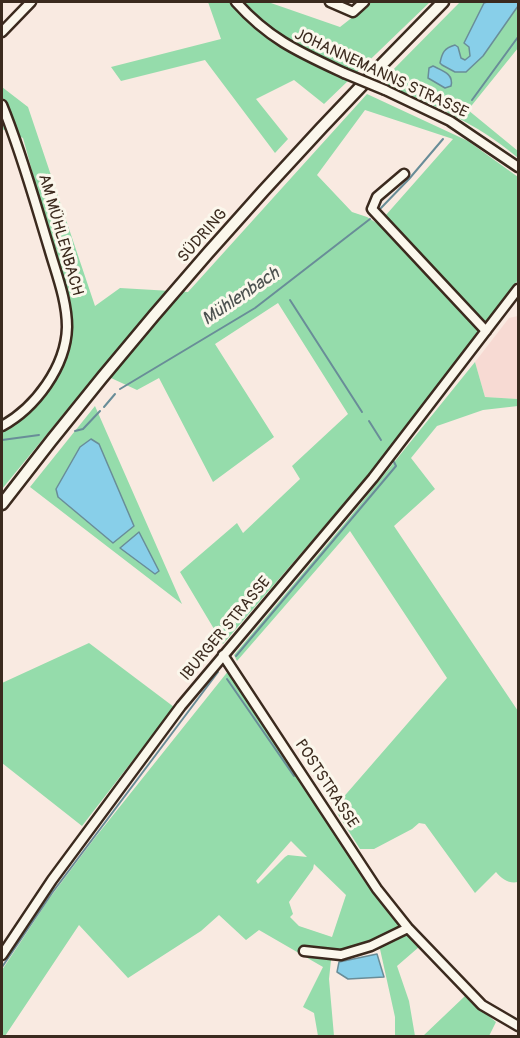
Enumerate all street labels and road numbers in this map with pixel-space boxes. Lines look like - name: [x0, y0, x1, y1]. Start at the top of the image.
- street label: JOHANNEMANNS STRASSE: [291, 25, 471, 123]
- street label: AM MÜHLENBACH: [33, 172, 87, 298]
- street label: SÜDRING: [174, 205, 232, 267]
- street label: IBURGER STRASSE: [177, 573, 275, 685]
- street label: POSTSTRASSE: [290, 736, 362, 832]

